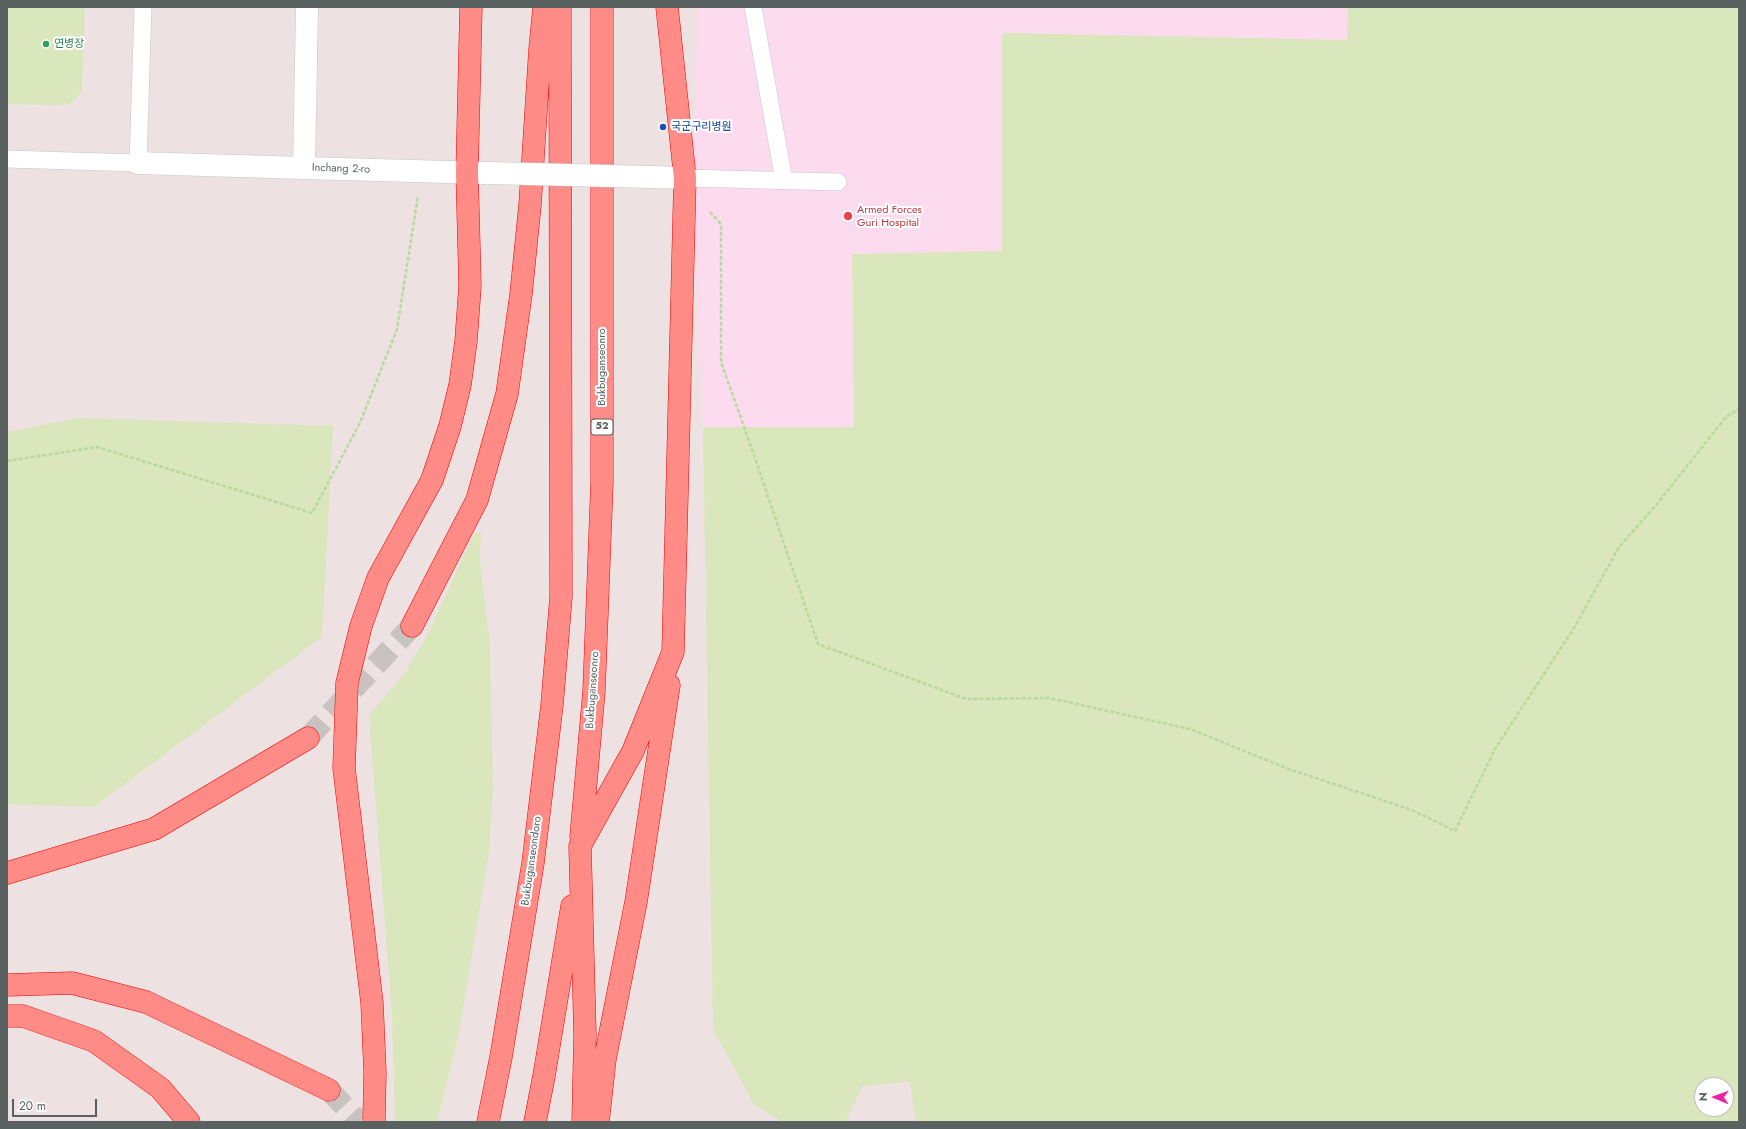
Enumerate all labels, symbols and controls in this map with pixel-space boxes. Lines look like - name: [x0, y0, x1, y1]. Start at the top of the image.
- place label: 연병장: [54, 37, 84, 51]
- marker: 연병장: [41, 39, 51, 49]
- place label: 국군구리병원: [671, 120, 732, 134]
- marker: 국군구리병원: [658, 122, 668, 132]
- street label: Inchang 2-ro: [312, 161, 370, 177]
- place label: Armed Forces Guri Hospital: [857, 203, 922, 229]
- marker: Armed Forces Guri Hospital: [842, 210, 854, 222]
- street label: Bukbuganseonro: [595, 328, 609, 406]
- road number: 52: [591, 419, 613, 435]
- street label: Bukbuganseonro: [584, 651, 602, 729]
- street label: Bukbuganseondoro: [519, 816, 545, 906]
- north arrow: [1694, 1077, 1734, 1117]
- scale bar: [14, 1091, 99, 1117]
- text: N: [1695, 1092, 1711, 1101]
- text: 20 m: [19, 1097, 46, 1115]

